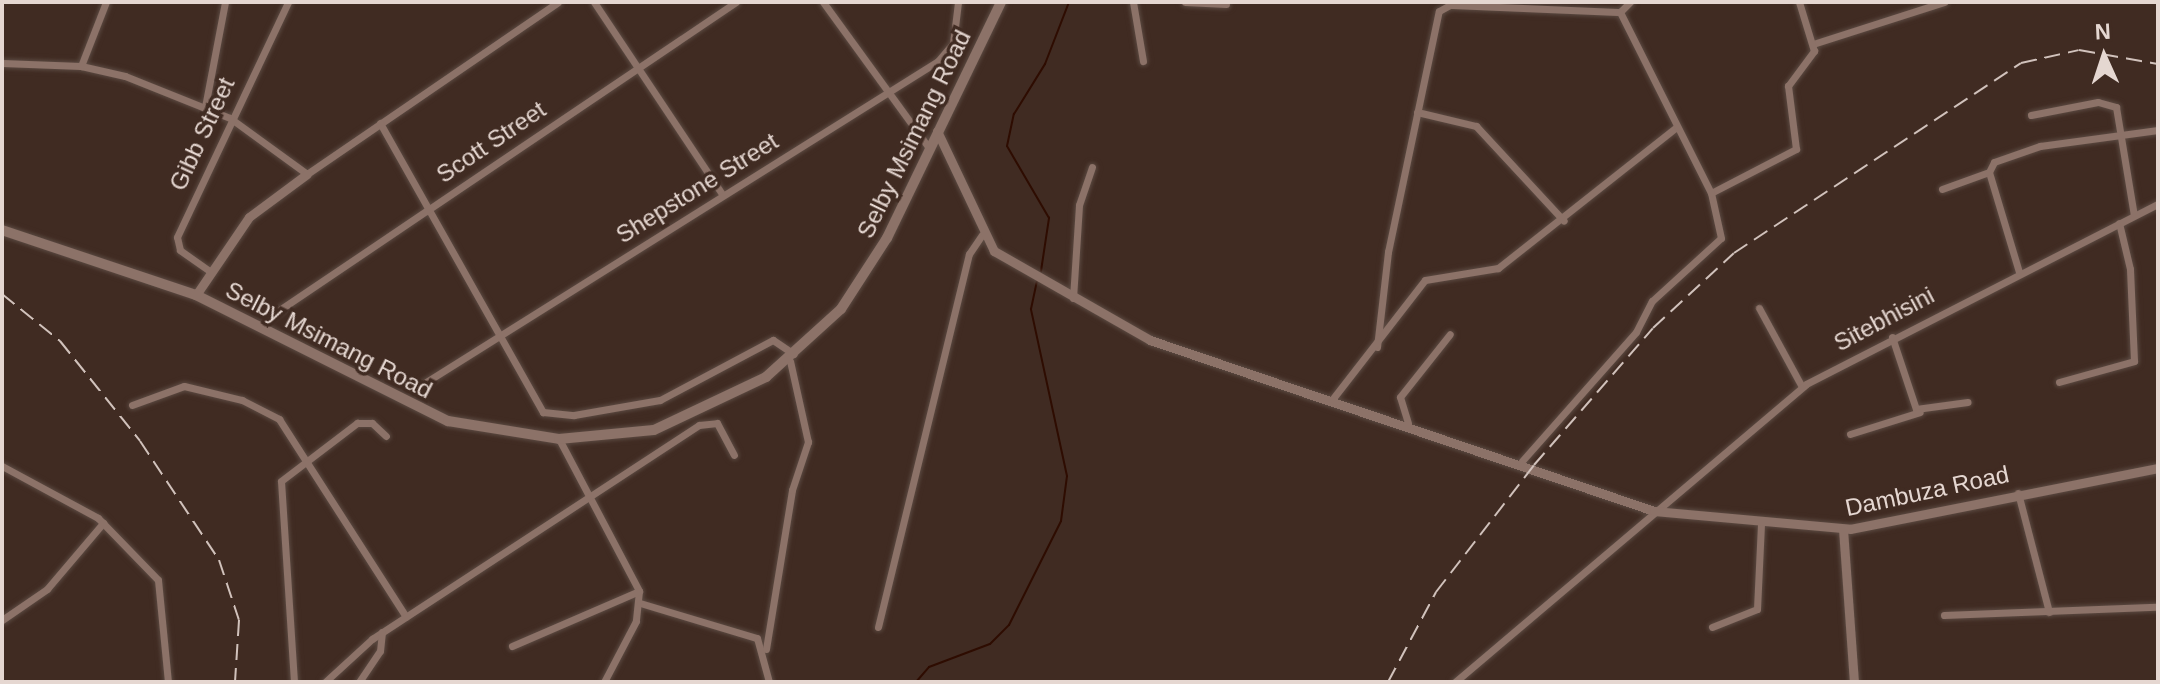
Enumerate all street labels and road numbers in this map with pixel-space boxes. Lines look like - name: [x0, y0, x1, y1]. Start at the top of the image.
- street label: Selby Msimang Road: [851, 25, 977, 243]
- street label: Gibb Street: [163, 73, 241, 195]
- street label: Scott Street: [431, 95, 551, 189]
- street label: Shepstone Street: [611, 127, 783, 249]
- street label: Selby Msimang Road: [221, 275, 437, 405]
- street label: Sitebhisini: [1829, 281, 1939, 357]
- street label: Dambuza Road: [1842, 460, 2012, 522]

